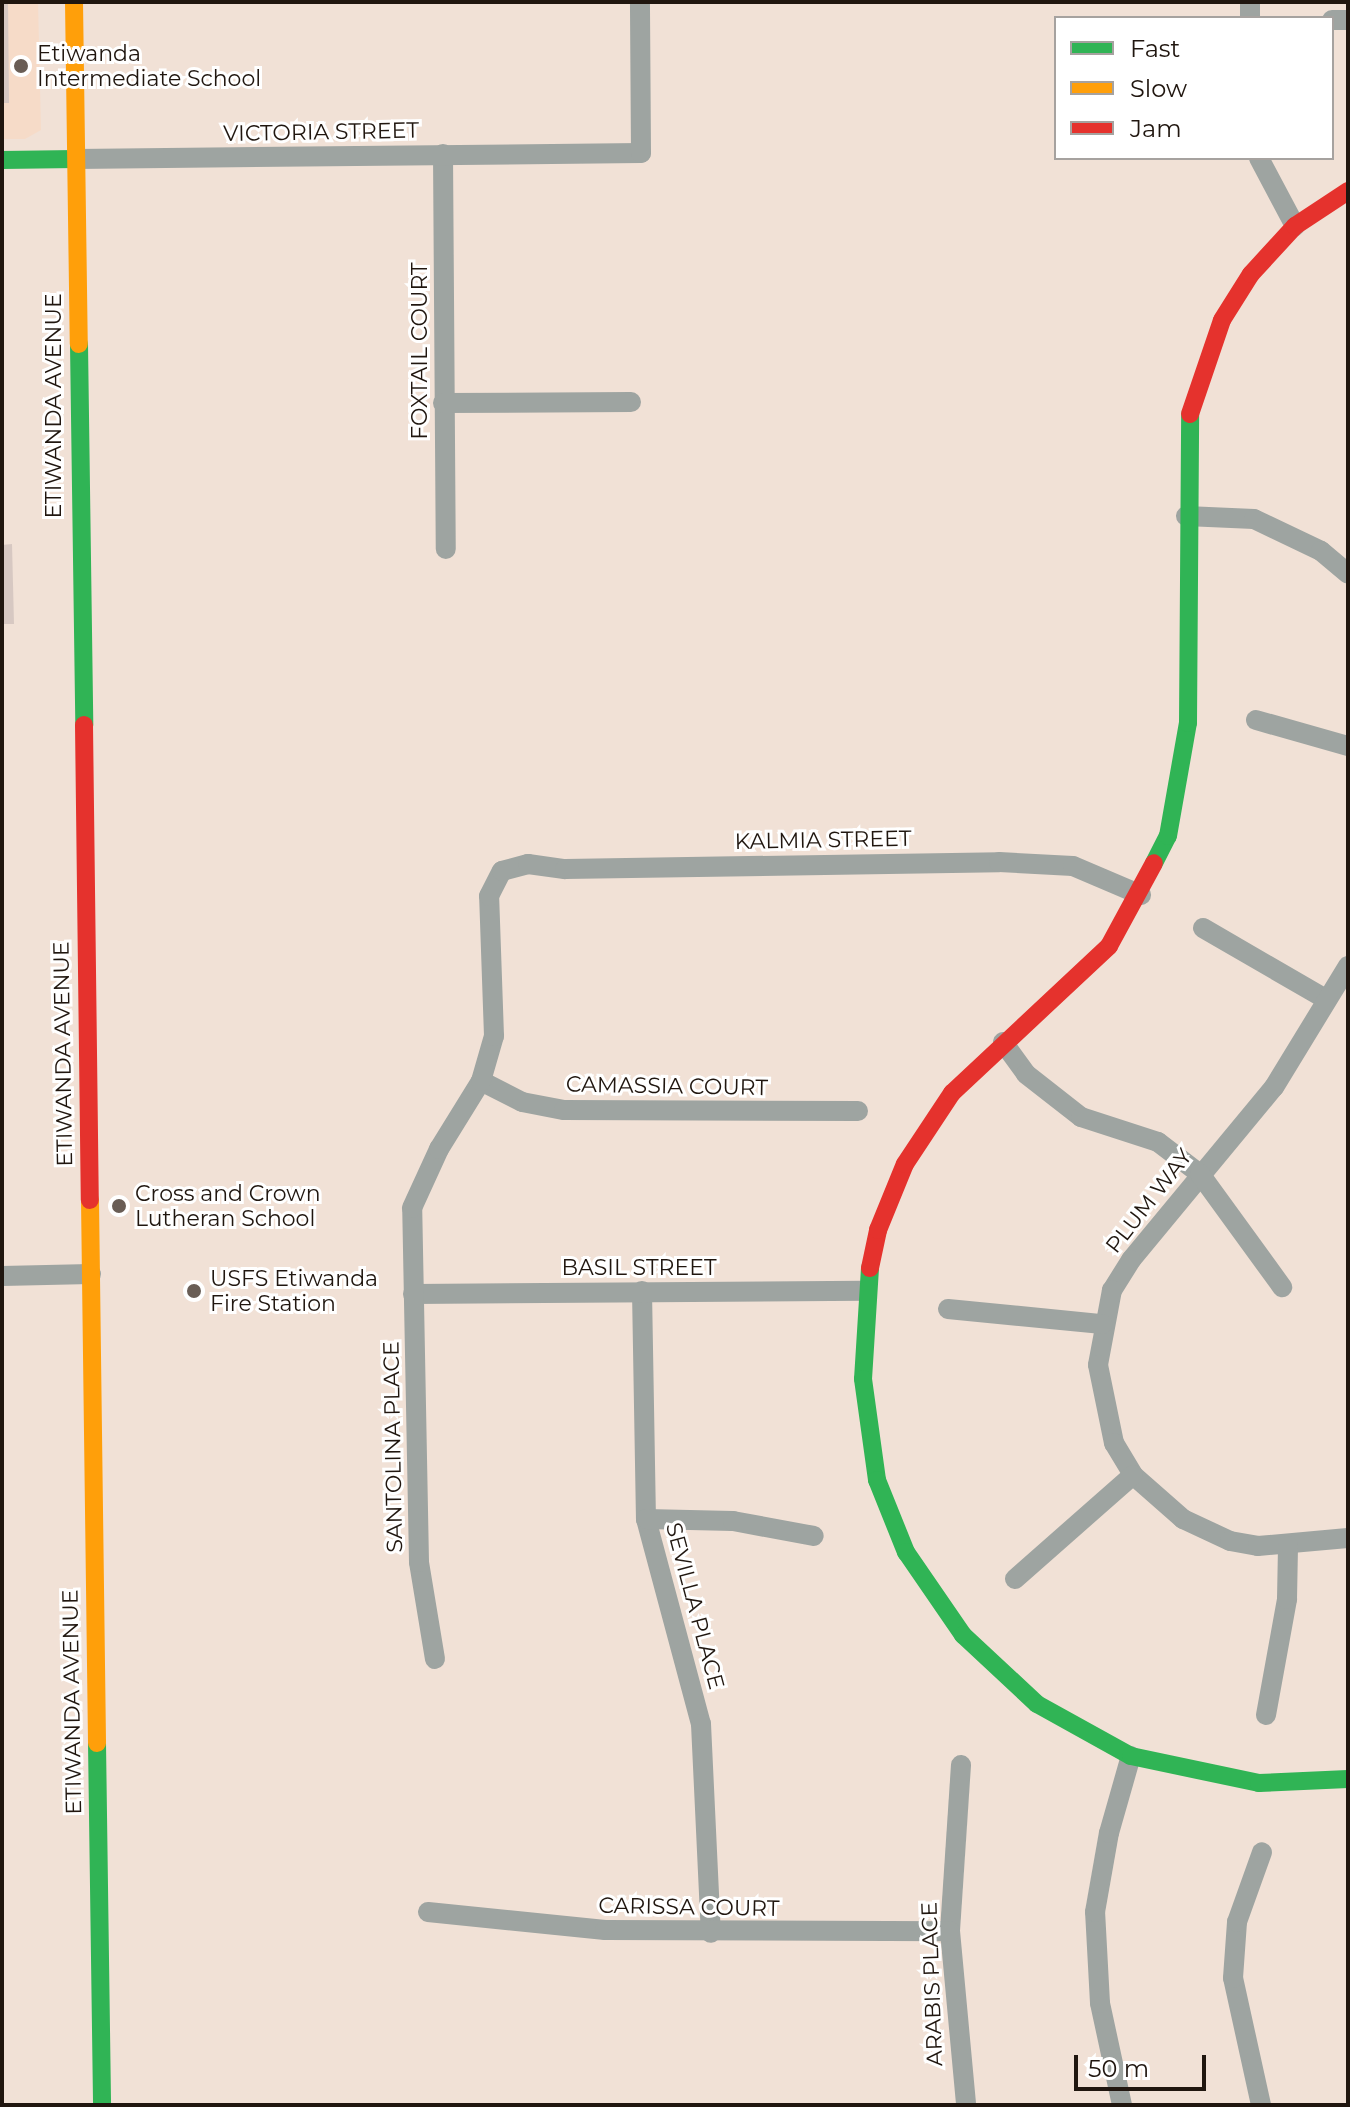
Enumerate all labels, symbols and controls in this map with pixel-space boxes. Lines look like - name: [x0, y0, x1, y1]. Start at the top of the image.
- legend: [1054, 16, 1334, 160]
- text: Fast: [1130, 34, 1180, 63]
- place label: Etiwanda Intermediate School: [37, 40, 261, 92]
- marker: Etiwanda Intermediate School: [12, 57, 30, 75]
- text: Slow: [1130, 74, 1187, 103]
- text: Jam: [1130, 114, 1182, 143]
- street label: VICTORIA STREET: [223, 117, 419, 147]
- street label: FOXTAIL COURT: [407, 262, 433, 440]
- street label: ETIWANDA AVENUE: [41, 293, 67, 519]
- street label: KALMIA STREET: [734, 825, 912, 855]
- street label: ETIWANDA AVENUE: [48, 941, 78, 1167]
- street label: CAMASSIA COURT: [566, 1071, 768, 1101]
- street label: PLUM WAY: [1100, 1144, 1198, 1258]
- place label: Cross and Crown Lutheran School: [135, 1180, 321, 1232]
- marker: Cross and Crown Lutheran School: [110, 1197, 128, 1215]
- street label: BASIL STREET: [561, 1255, 717, 1281]
- place label: USFS Etiwanda Fire Station: [210, 1265, 378, 1316]
- marker: USFS Etiwanda Fire Station: [185, 1282, 203, 1300]
- street label: SANTOLINA PLACE: [378, 1341, 408, 1553]
- street label: SEVILLA PLACE: [660, 1520, 730, 1692]
- street label: ETIWANDA AVENUE: [57, 1589, 87, 1815]
- street label: CARISSA COURT: [598, 1892, 780, 1922]
- street label: ARABIS PLACE: [916, 1901, 948, 2067]
- scale bar: [1078, 2039, 1210, 2089]
- text: 50 m: [1088, 2054, 1149, 2083]

